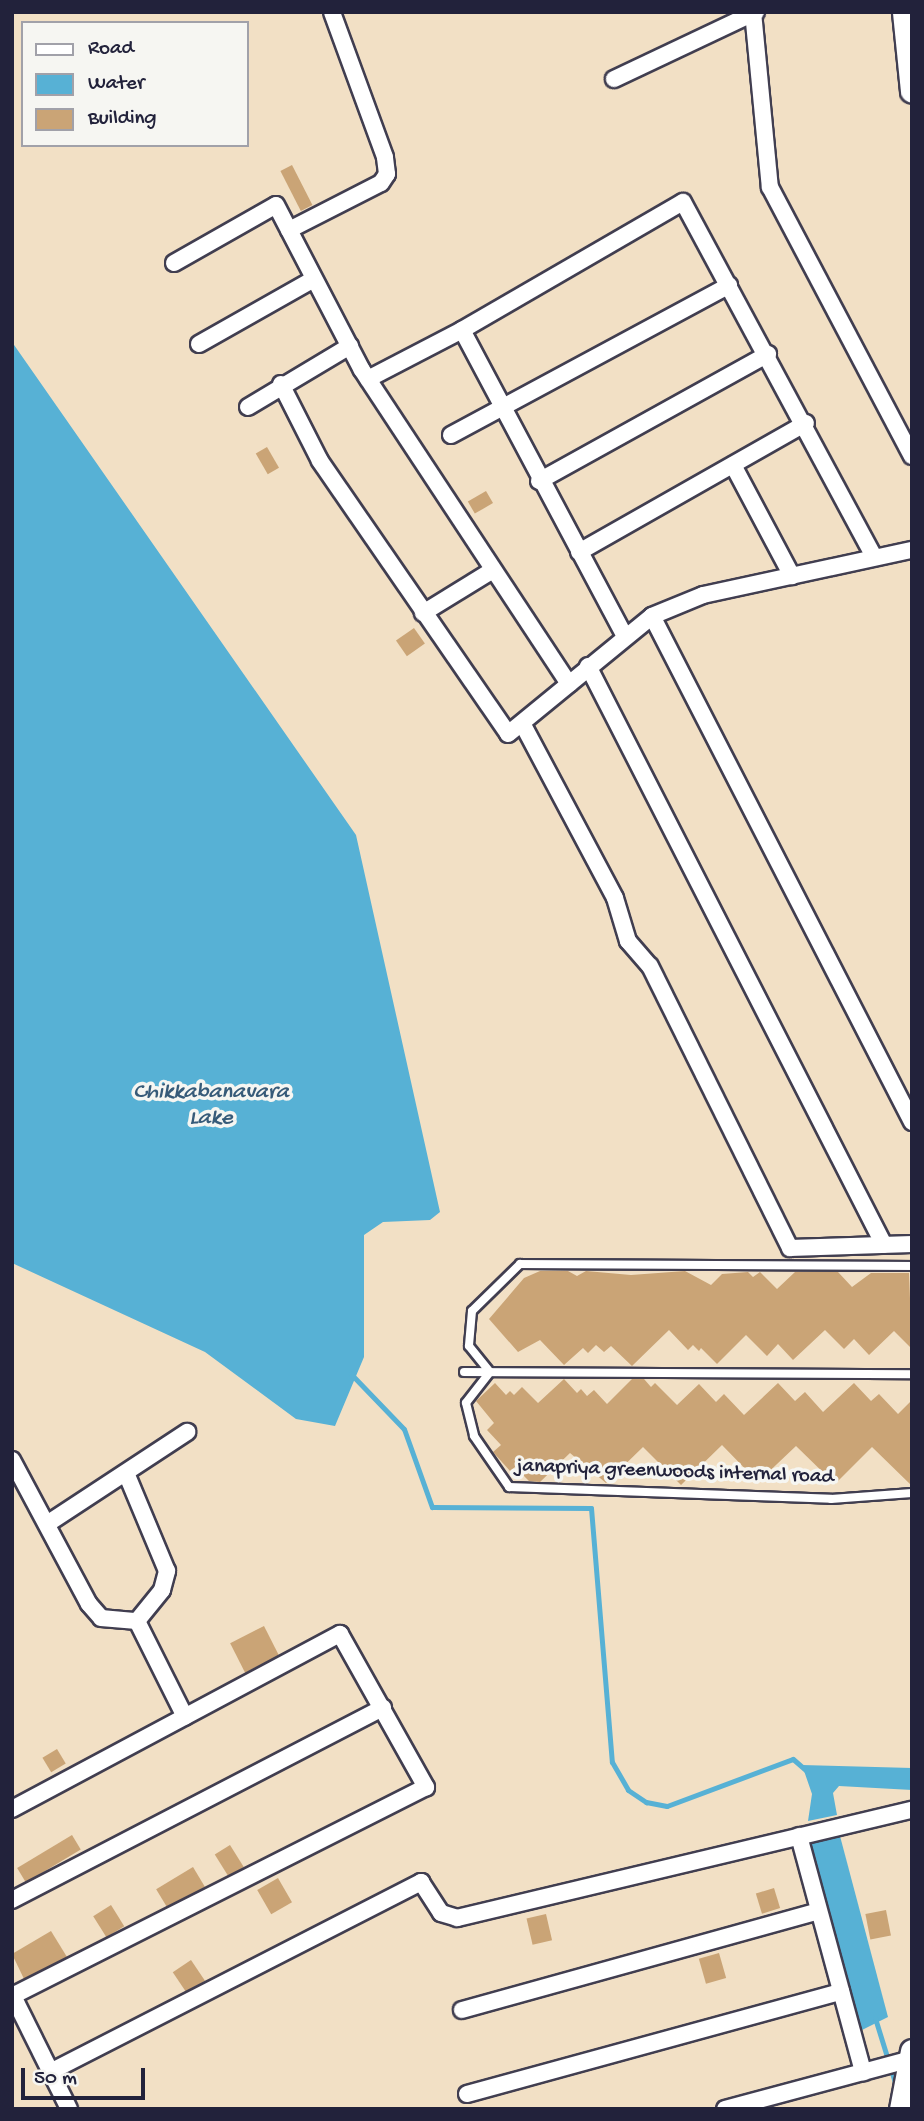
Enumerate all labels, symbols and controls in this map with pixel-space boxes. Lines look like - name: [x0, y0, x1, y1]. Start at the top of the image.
- legend: [21, 21, 248, 147]
- text: Road: [88, 37, 134, 62]
- text: Water: [88, 72, 144, 97]
- text: Building: [88, 107, 157, 132]
- water label: Chikkabanavara Lake: [133, 1079, 289, 1133]
- street label: janapriya greenwoods internal road: [516, 1455, 834, 1491]
- scale bar: [24, 2054, 149, 2098]
- text: 50 m: [34, 2067, 77, 2092]

